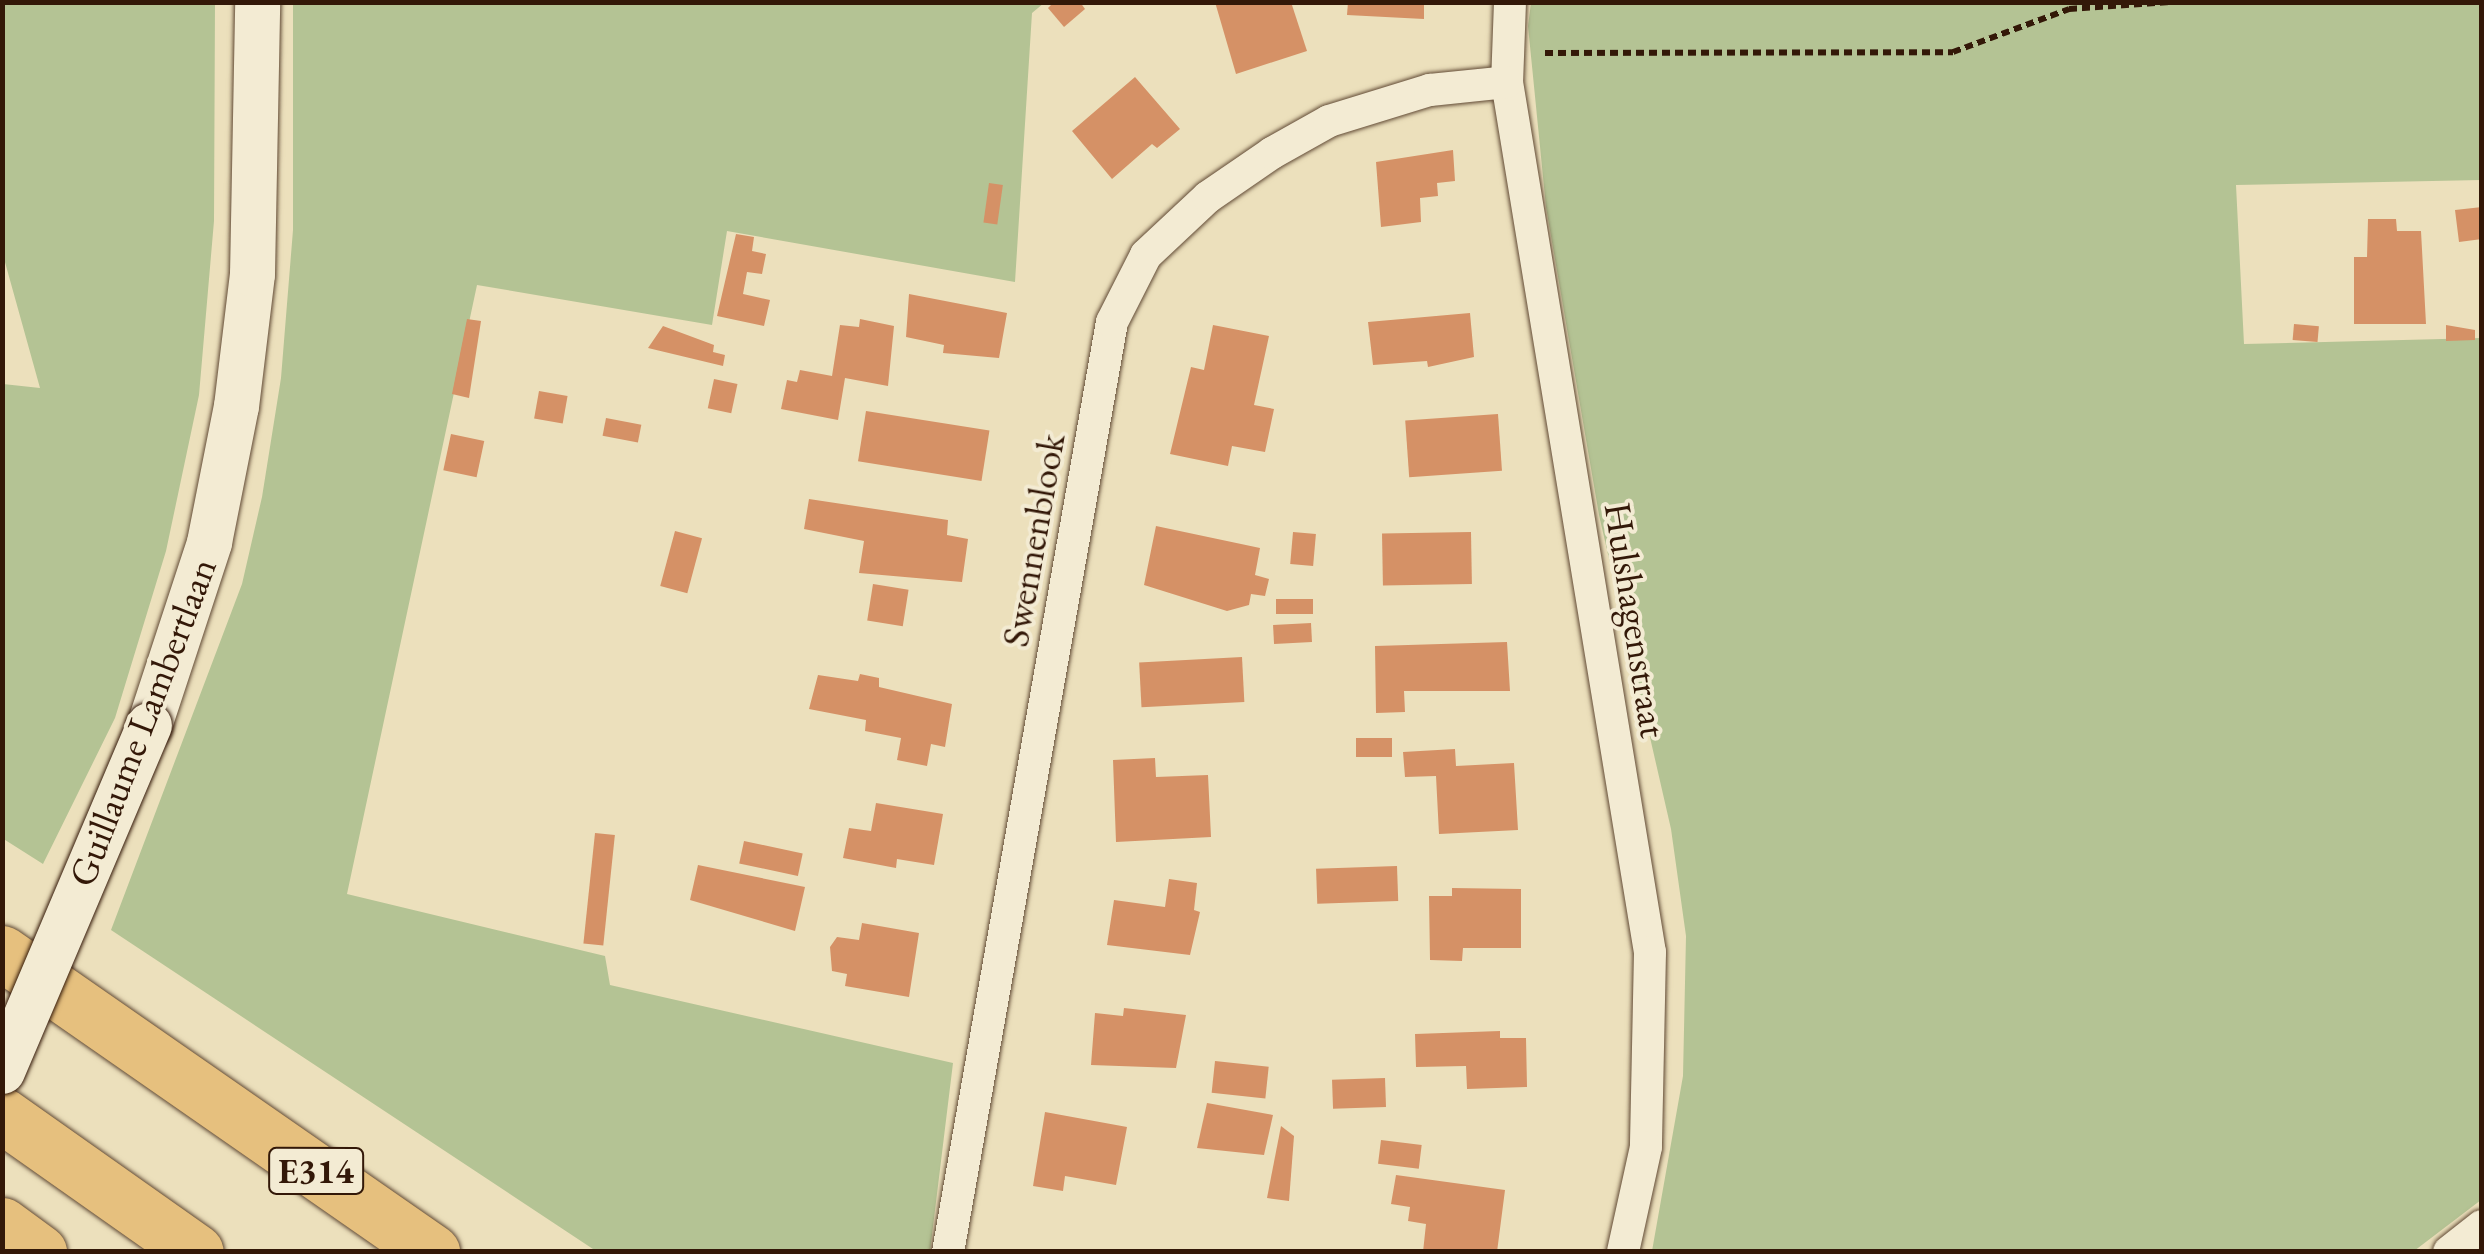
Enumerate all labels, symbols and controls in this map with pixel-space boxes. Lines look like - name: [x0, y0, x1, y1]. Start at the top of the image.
- street label: Swennenblook: [992, 430, 1074, 650]
- street label: Hulshagenstraat: [1595, 499, 1677, 741]
- street label: Guillaume Lambertlaan: [58, 551, 226, 893]
- road number: E314: [266, 1141, 366, 1201]

